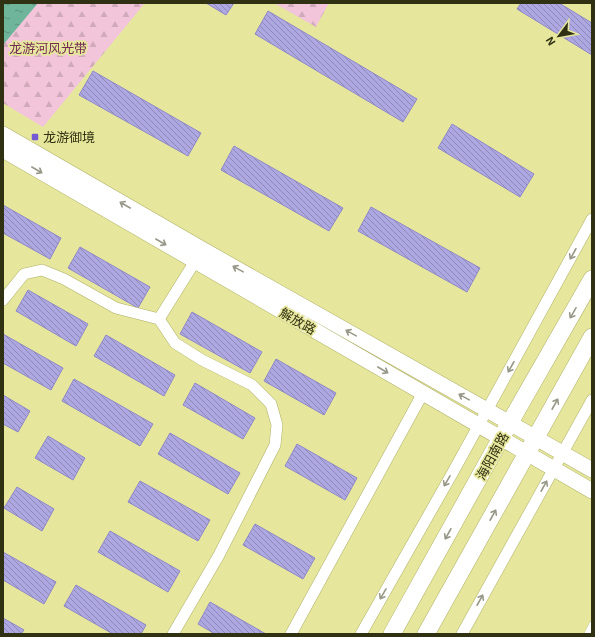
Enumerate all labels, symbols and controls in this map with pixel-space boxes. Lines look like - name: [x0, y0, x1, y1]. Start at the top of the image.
- north arrow: [539, 16, 579, 56]
- text: N: [542, 35, 558, 48]
- park label: 龙游河风光带: [9, 40, 87, 56]
- place label: 龙游御境: [43, 129, 95, 145]
- marker: 龙游御境: [30, 132, 40, 142]
- one-way arrow: [31, 167, 43, 175]
- one-way arrow: [119, 200, 131, 208]
- one-way arrow: [155, 239, 167, 247]
- one-way arrow: [569, 247, 577, 259]
- one-way arrow: [232, 265, 244, 273]
- street label: 解放路: [277, 304, 319, 338]
- one-way arrow: [568, 306, 576, 318]
- one-way arrow: [345, 329, 357, 336]
- one-way arrow: [506, 361, 514, 373]
- one-way arrow: [377, 366, 389, 374]
- one-way arrow: [458, 392, 470, 400]
- one-way arrow: [551, 398, 559, 410]
- street label: 海阳南路: [472, 429, 512, 483]
- one-way arrow: [443, 475, 451, 487]
- one-way arrow: [540, 480, 548, 492]
- one-way arrow: [490, 509, 498, 521]
- one-way arrow: [444, 528, 451, 540]
- one-way arrow: [379, 588, 387, 600]
- one-way arrow: [477, 594, 485, 606]

